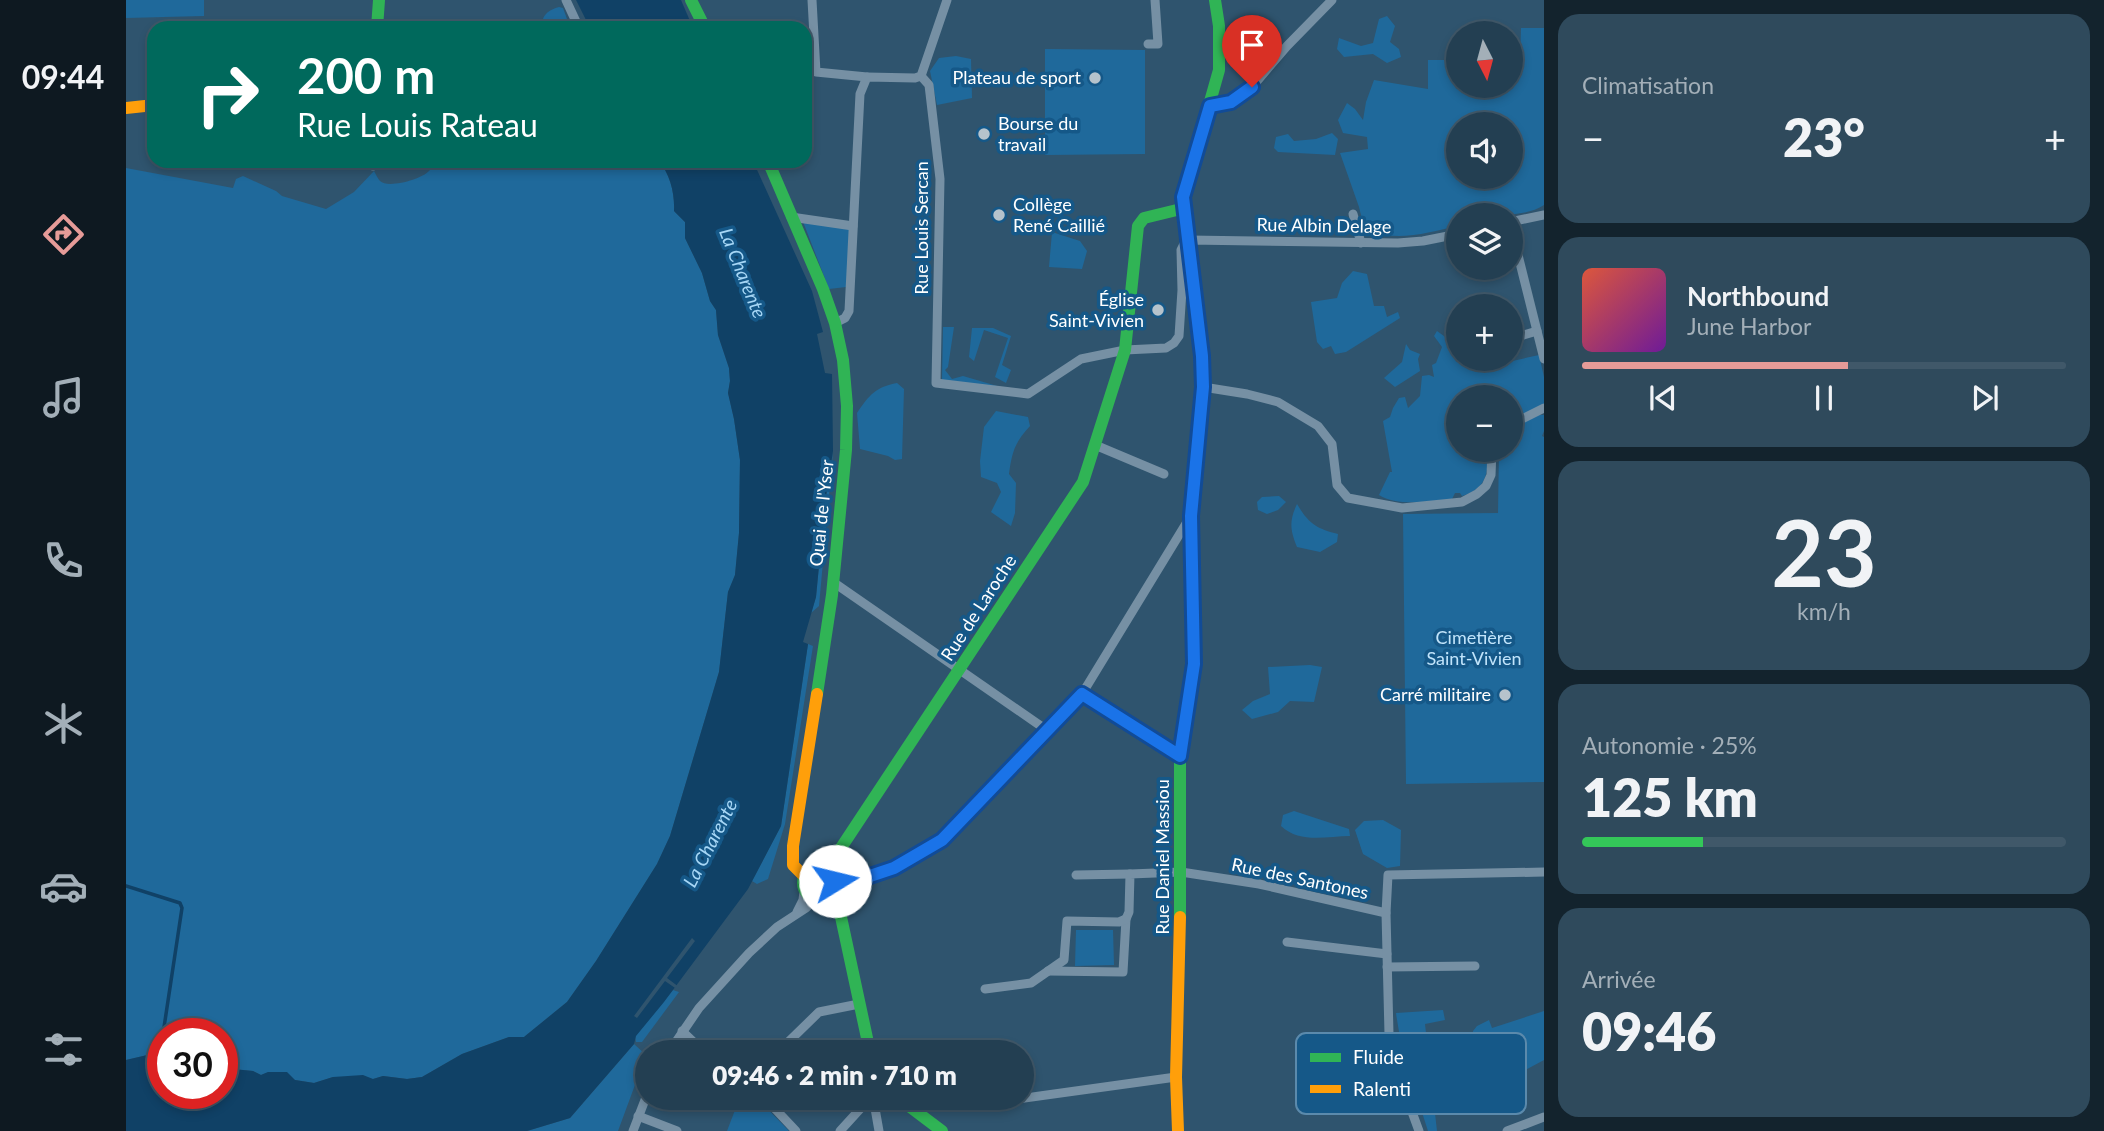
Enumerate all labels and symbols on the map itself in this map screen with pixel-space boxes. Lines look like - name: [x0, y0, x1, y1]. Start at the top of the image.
- pin: [1222, 15, 1282, 87]
- north arrow: [1446, 21, 1522, 98]
- place label: Plateau de sport: [952, 66, 1082, 88]
- marker: Plateau de sport: [1087, 70, 1103, 86]
- place label: Bourse du travail: [998, 112, 1078, 155]
- marker: Bourse du travail: [976, 126, 992, 142]
- street label: Rue Louis Sercan: [910, 161, 932, 295]
- place label: Collège René Caillié: [1013, 193, 1105, 236]
- marker: Collège René Caillié: [991, 207, 1007, 223]
- street label: Rue Albin Delage: [1256, 213, 1392, 237]
- water label: La Charente: [715, 224, 772, 321]
- place label: Église Saint-Vivien: [1049, 288, 1144, 331]
- marker: Église Saint-Vivien: [1150, 302, 1166, 318]
- street label: Quai de l'Yser: [804, 458, 838, 567]
- street label: Rue de Laroche: [936, 550, 1021, 665]
- park label: Cimetière Saint-Vivien: [1426, 626, 1522, 669]
- place label: Carré militaire: [1380, 683, 1491, 705]
- marker: Carré militaire: [1497, 687, 1513, 703]
- street label: Rue Daniel Massiou: [1151, 779, 1173, 935]
- water label: La Charente: [678, 795, 741, 890]
- position arrow: [798, 844, 872, 918]
- street label: Rue des Santones: [1230, 853, 1371, 903]
- speed limit sign: 30: [147, 1018, 238, 1109]
- legend: [1296, 1033, 1526, 1114]
- text: Fluide: [1353, 1045, 1404, 1068]
- text: Ralenti: [1353, 1077, 1411, 1100]

